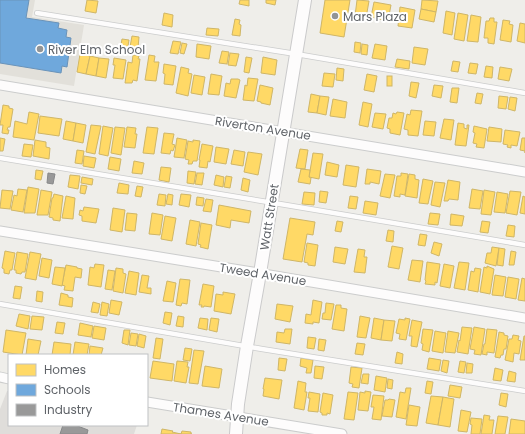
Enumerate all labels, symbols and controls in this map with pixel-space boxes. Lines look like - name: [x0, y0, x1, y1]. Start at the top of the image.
- place label: Mars Plaza: [343, 8, 407, 25]
- marker: Mars Plaza: [330, 11, 340, 21]
- place label: River Elm School: [48, 41, 145, 58]
- marker: River Elm School: [35, 44, 45, 54]
- street label: Riverton Avenue: [214, 112, 312, 144]
- street label: Watt Street: [255, 183, 283, 251]
- street label: Tweed Avenue: [218, 259, 308, 289]
- legend: [8, 354, 148, 426]
- text: Homes: [44, 361, 86, 378]
- text: Schools: [44, 381, 91, 398]
- street label: Thames Avenue: [172, 398, 270, 430]
- text: Industry: [44, 401, 93, 418]

